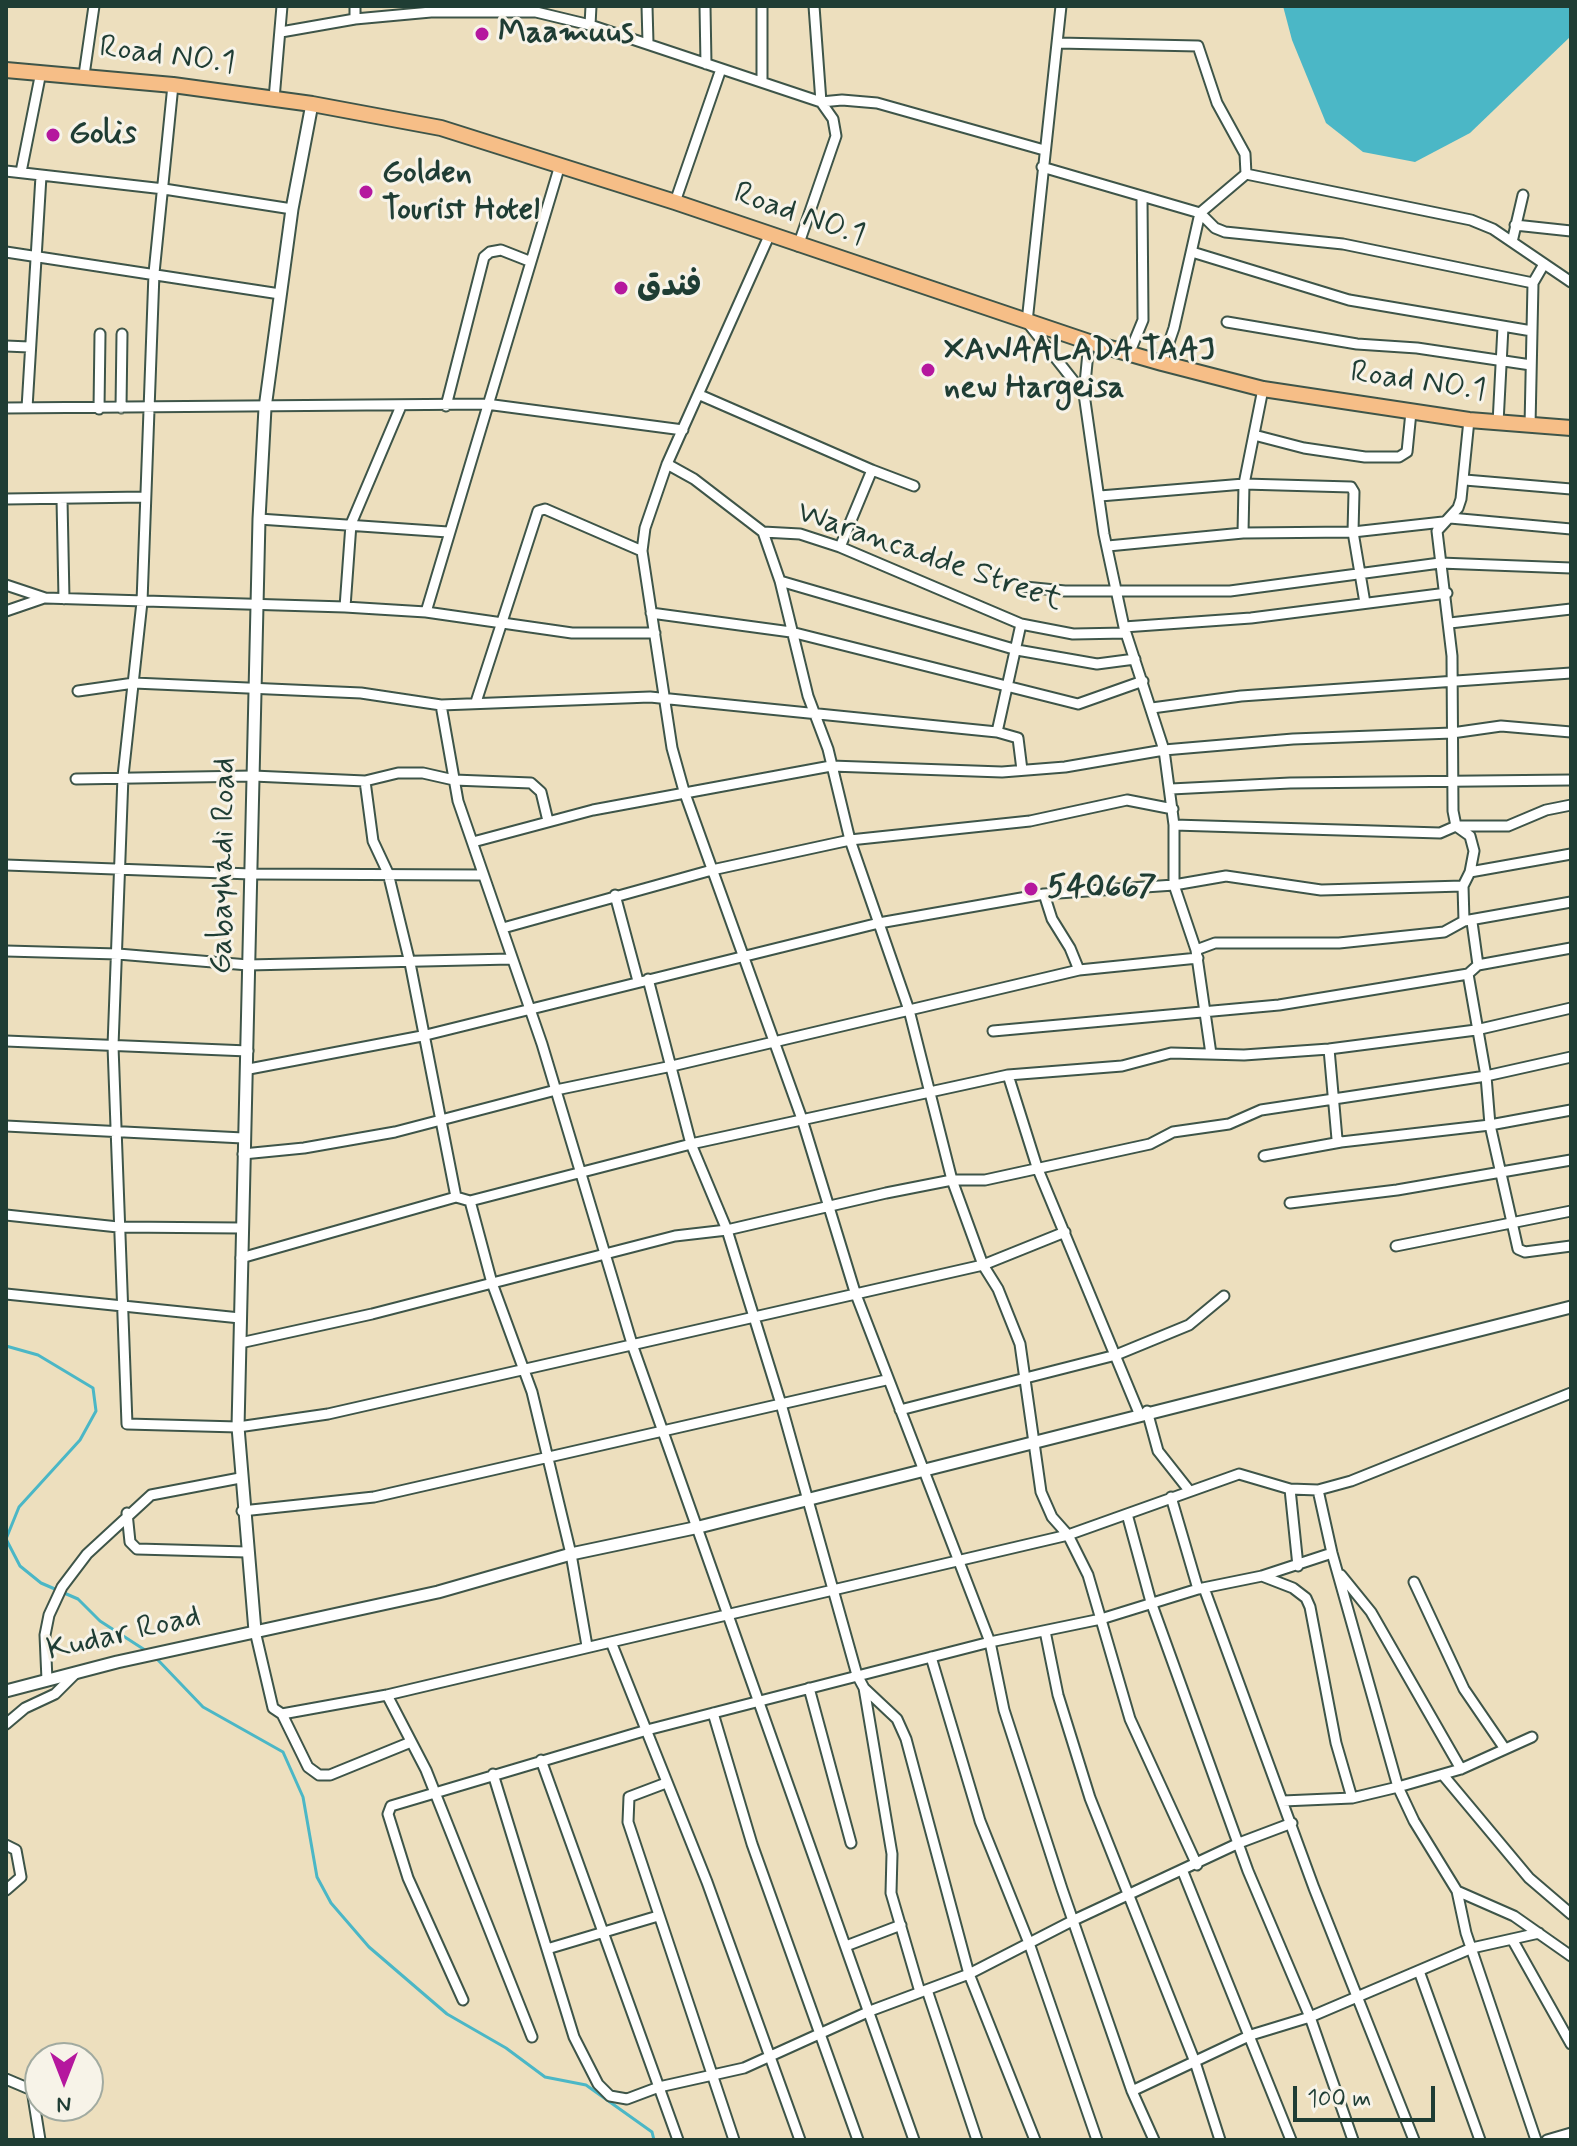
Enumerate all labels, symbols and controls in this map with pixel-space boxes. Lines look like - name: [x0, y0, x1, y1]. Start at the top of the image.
- place label: Maamuus: [498, 15, 634, 53]
- marker: Maamuus: [473, 25, 491, 43]
- street label: Road NO.1: [97, 30, 237, 84]
- place label: Golis: [69, 116, 137, 154]
- marker: Golis: [44, 126, 62, 144]
- place label: Golden Tourist Hotel: [382, 155, 540, 230]
- street label: Road NO.1: [728, 176, 870, 256]
- marker: Golden Tourist Hotel: [357, 183, 375, 201]
- place label: فندق: [637, 269, 702, 307]
- marker: فندق: [612, 279, 630, 297]
- place label: XAWAALADA TAAJ new Hargeisa: [944, 333, 1215, 408]
- street label: Road NO.1: [1348, 354, 1488, 412]
- marker: XAWAALADA TAAJ new Hargeisa: [919, 361, 937, 379]
- street label: Warancadde Street: [791, 495, 1067, 621]
- street label: Gabayhadi Road: [204, 757, 246, 975]
- place label: 540667: [1047, 870, 1157, 908]
- marker: 540667: [1022, 880, 1040, 898]
- street label: Kudar Road: [43, 1599, 205, 1671]
- north arrow: [24, 2042, 104, 2122]
- scale bar: [1297, 2070, 1439, 2120]
- text: 100 m: [1307, 2084, 1371, 2115]
- text: N: [57, 2090, 71, 2118]

